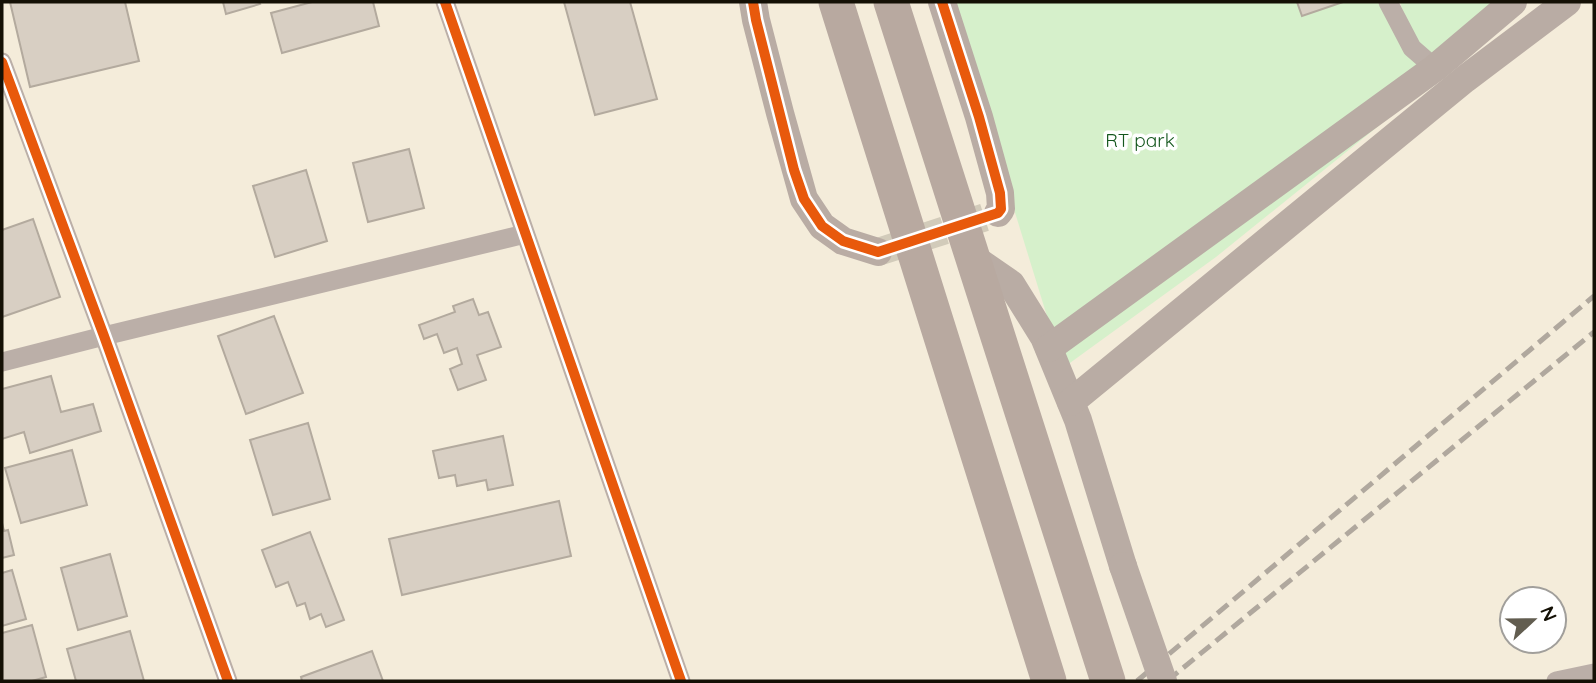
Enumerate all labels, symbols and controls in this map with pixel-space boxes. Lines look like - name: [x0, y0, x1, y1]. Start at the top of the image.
- park label: RT park: [1105, 128, 1175, 152]
- north arrow: [1498, 585, 1568, 655]
- text: N: [1535, 603, 1563, 625]

